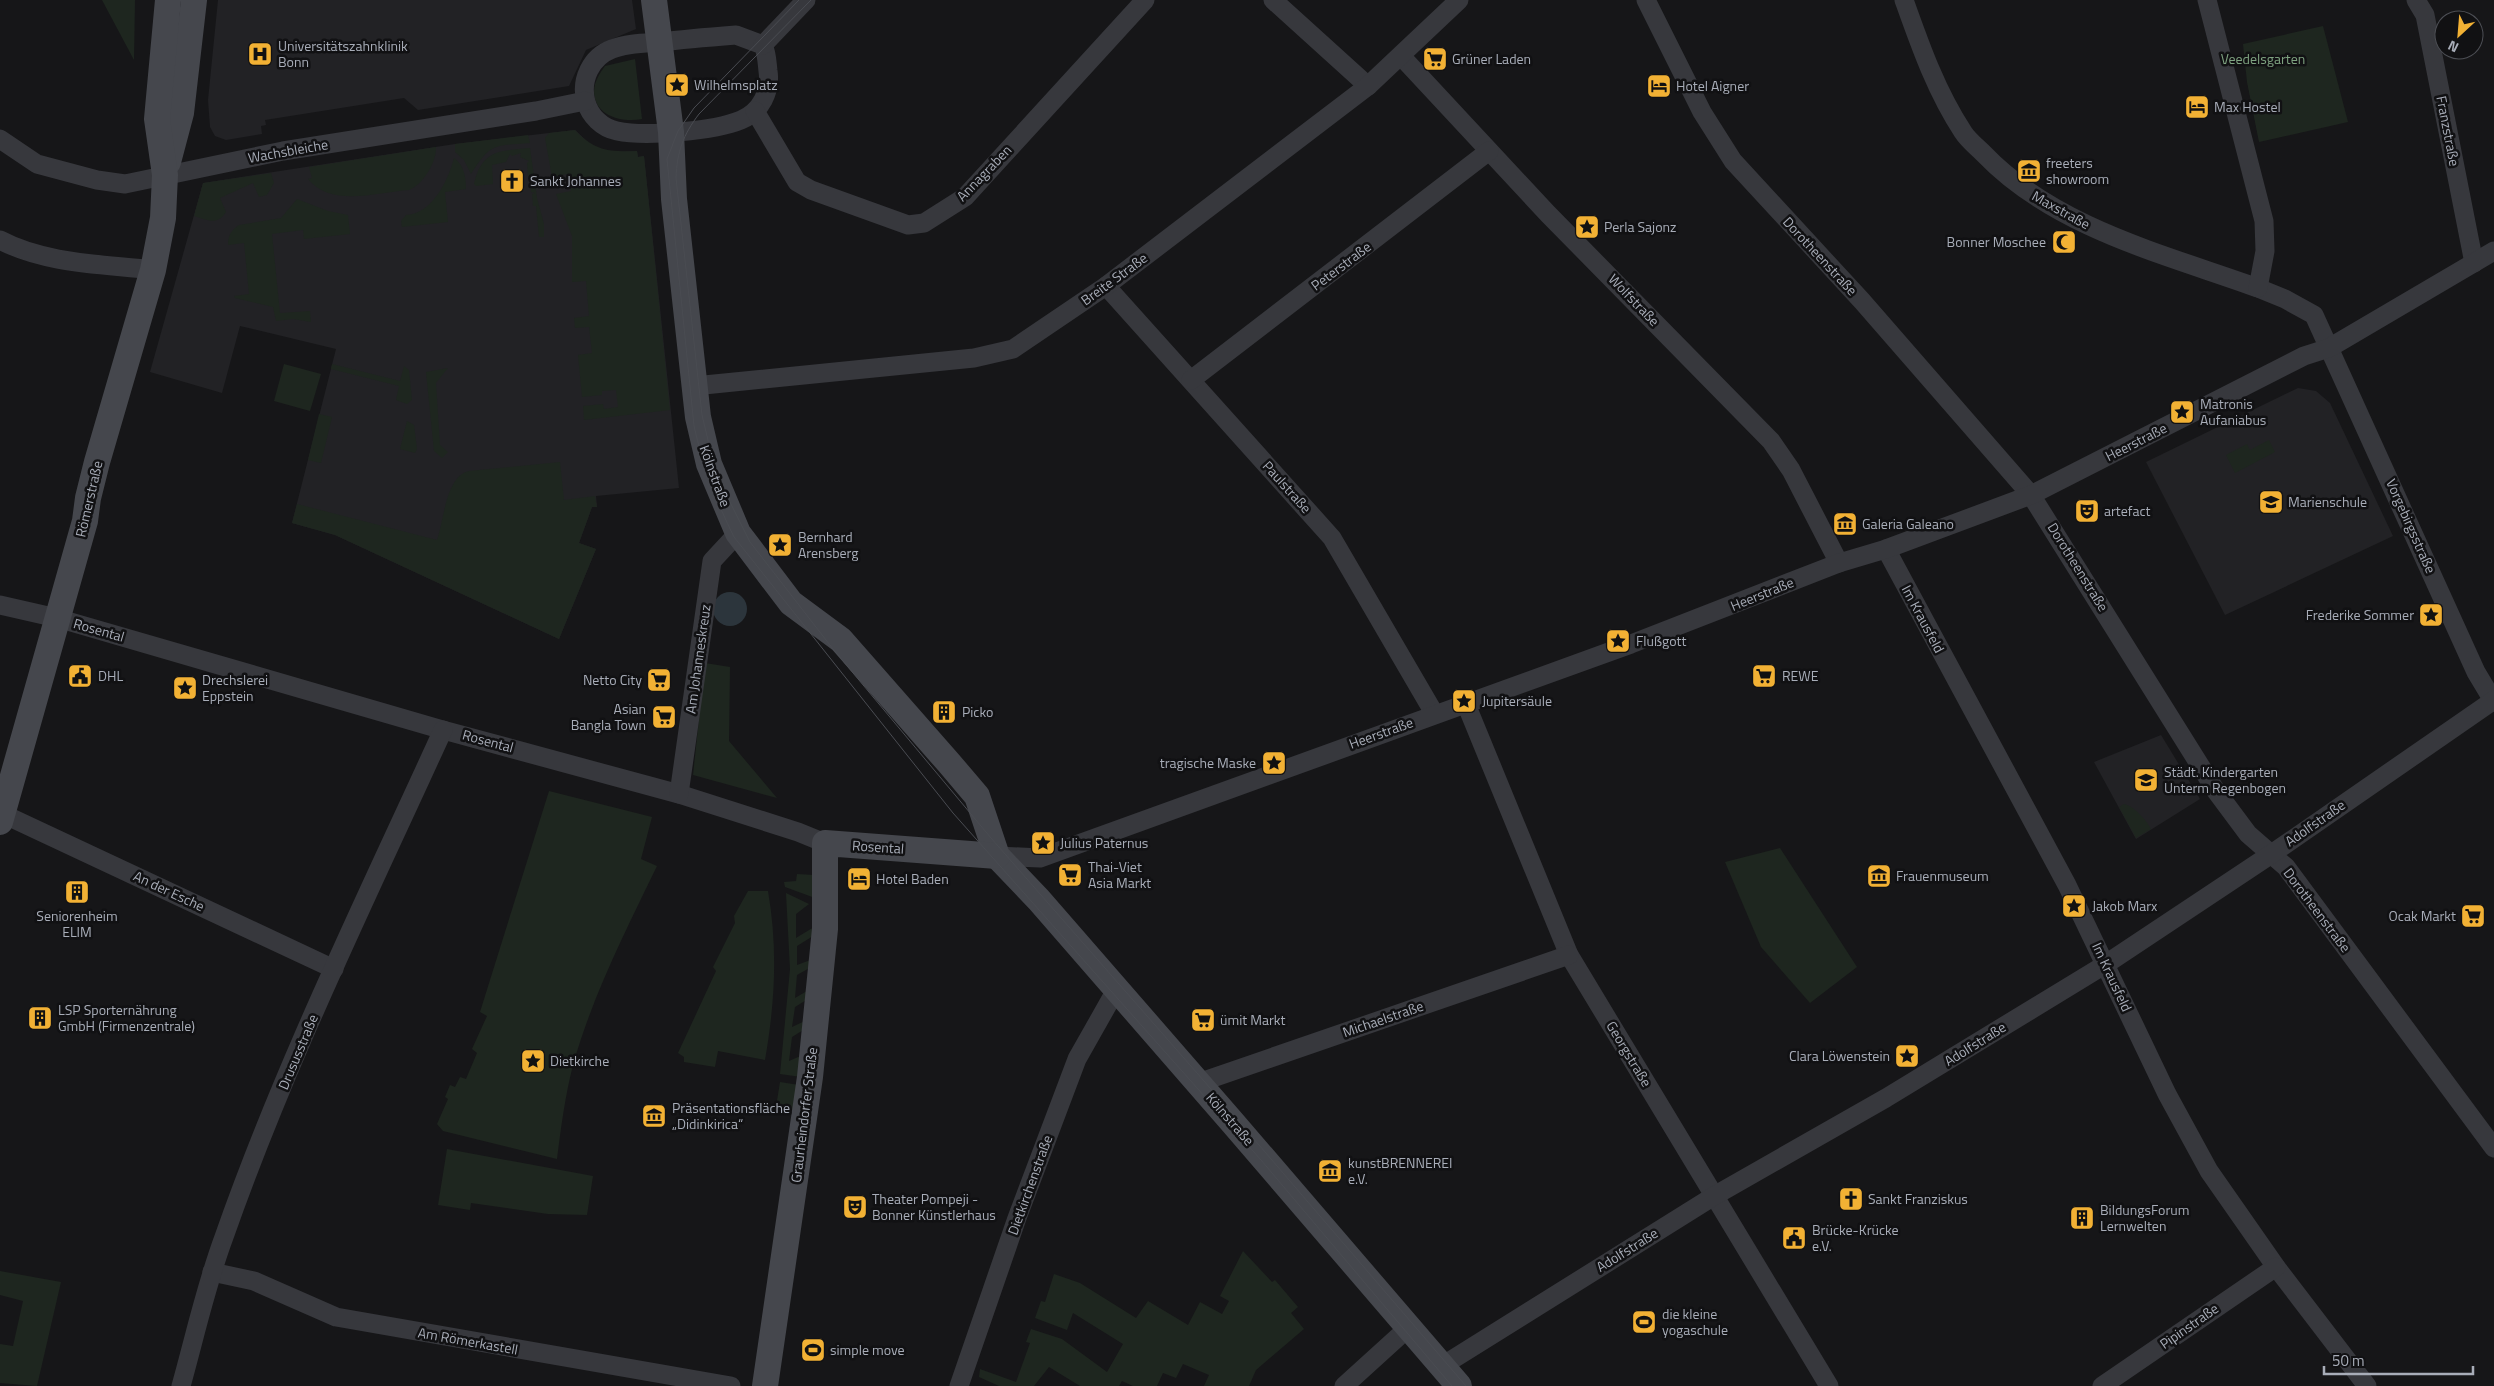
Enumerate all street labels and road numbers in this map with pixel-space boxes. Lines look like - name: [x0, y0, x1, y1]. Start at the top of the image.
- street label: Franzstraße: [2431, 94, 2466, 168]
- street label: Wachsbleiche: [246, 133, 330, 168]
- street label: Annagraben: [951, 140, 1016, 206]
- street label: Maxstraße: [2028, 185, 2094, 234]
- street label: Dorotheenstraße: [1778, 212, 1862, 300]
- street label: Peterstraße: [1306, 236, 1375, 295]
- street label: Breite Straße: [1076, 247, 1151, 310]
- street label: Wolfstraße: [1604, 269, 1665, 331]
- street label: Heerstraße: [2101, 417, 2170, 466]
- street label: Kölnstraße: [695, 442, 736, 510]
- street label: Paulstraße: [1258, 456, 1317, 518]
- street label: Römerstraße: [70, 459, 108, 539]
- street label: Vorgebirgsstraße: [2381, 475, 2442, 576]
- street label: Dorotheenstraße: [2043, 518, 2114, 615]
- street label: Heerstraße: [1727, 571, 1797, 616]
- street label: Im Krausfeld: [1897, 581, 1950, 656]
- street label: Am Johanneskreuz: [679, 603, 716, 715]
- street label: Rosental: [71, 612, 127, 647]
- street label: Heerstraße: [1346, 711, 1416, 754]
- street label: Rosental: [460, 724, 516, 757]
- street label: Adolfstraße: [2280, 794, 2349, 851]
- street label: Rosental: [851, 834, 905, 859]
- street label: Dorotheenstraße: [2279, 863, 2356, 956]
- street label: An der Esche: [130, 865, 208, 916]
- street label: Im Krausfeld: [2087, 939, 2138, 1015]
- street label: Michaelstraße: [1340, 995, 1426, 1042]
- street label: Drususstraße: [272, 1011, 323, 1093]
- street label: Adolfstraße: [1940, 1016, 2010, 1071]
- street label: Georgstraße: [1602, 1017, 1657, 1091]
- street label: Graurheindorfer Straße: [785, 1046, 822, 1184]
- street label: Kölnstraße: [1201, 1088, 1259, 1150]
- street label: Dietkirchenstraße: [1002, 1132, 1057, 1238]
- street label: Adolfstraße: [1592, 1222, 1662, 1277]
- street label: Pipinstraße: [2155, 1298, 2222, 1354]
- street label: Am Römerkastell: [416, 1321, 520, 1360]

